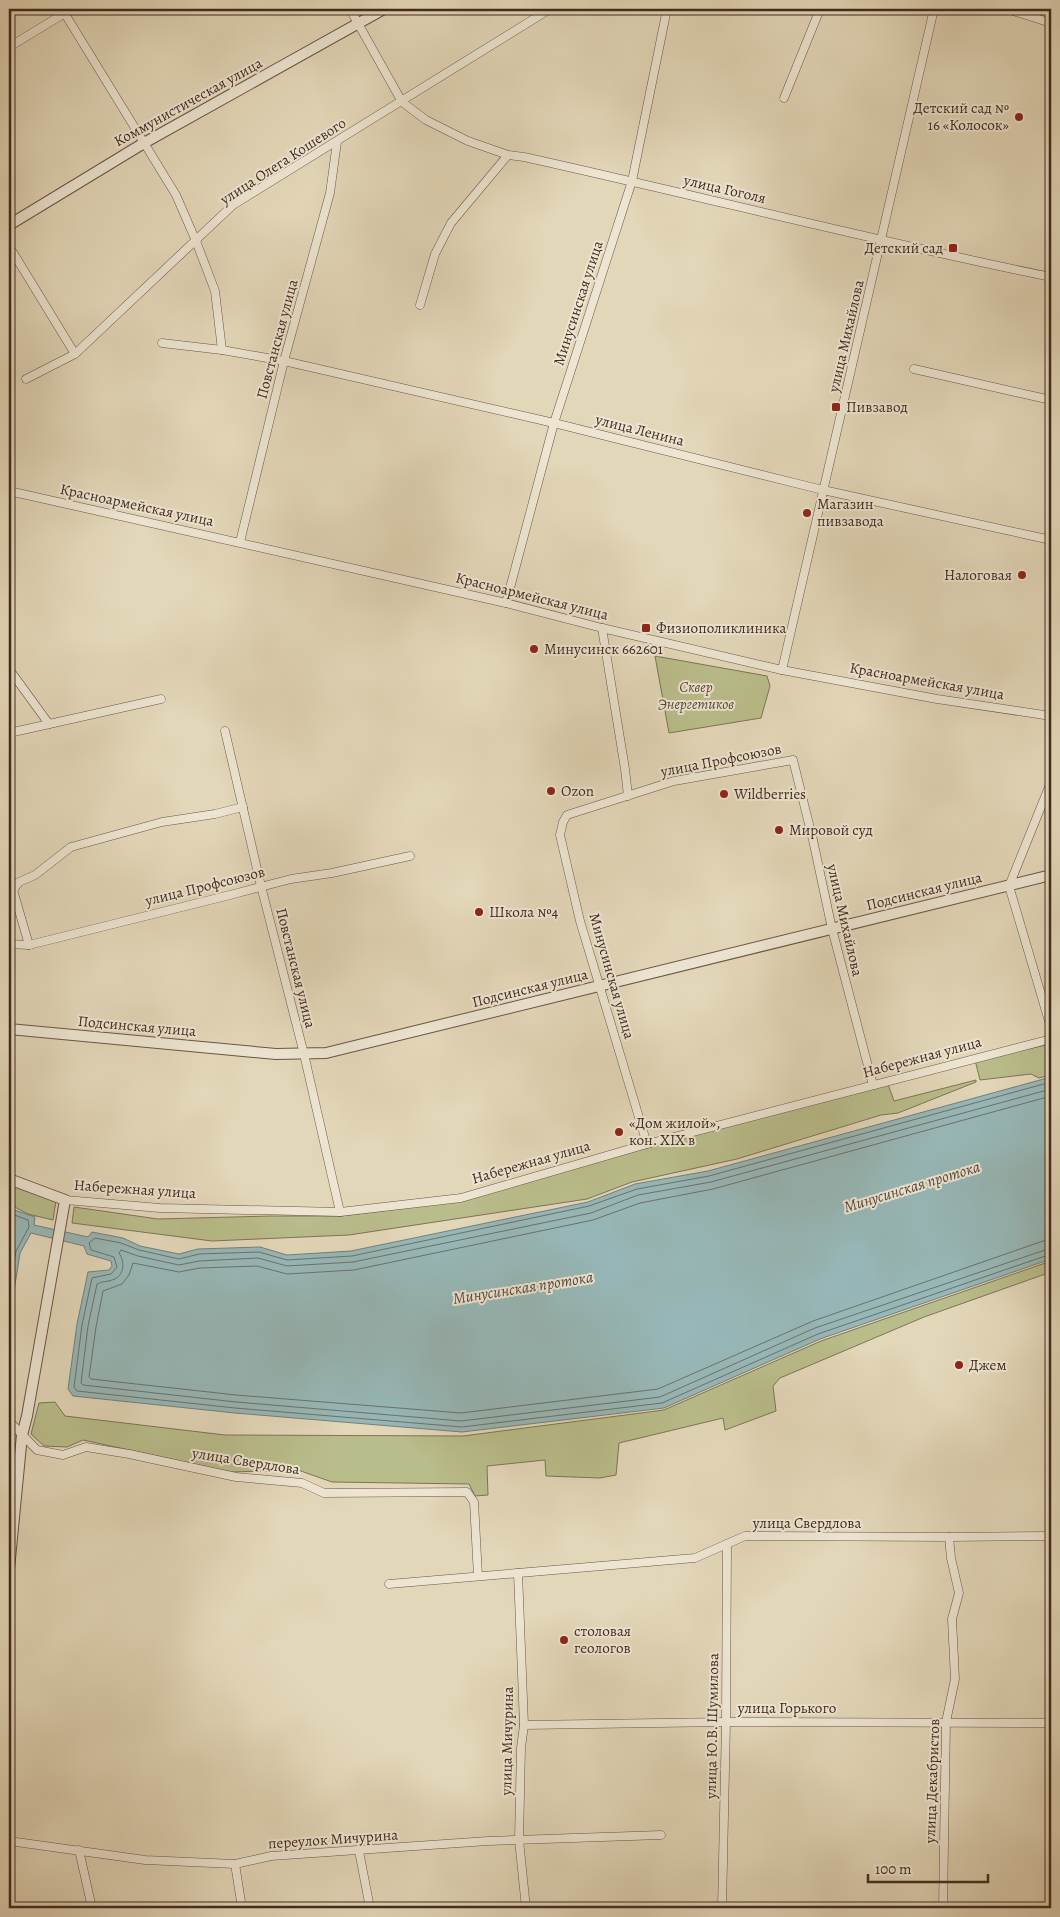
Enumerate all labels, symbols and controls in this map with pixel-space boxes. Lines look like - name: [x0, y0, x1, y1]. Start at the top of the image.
- street label: Коммунистическая улица: [110, 53, 266, 151]
- place label: Детский сад № 16 «Колосок»: [913, 98, 1010, 135]
- marker: Детский сад № 16 «Колосок»: [1013, 111, 1025, 123]
- street label: улица Олега Кошевого: [215, 113, 350, 210]
- street label: улица Гоголя: [681, 170, 768, 208]
- street label: Минусинская улица: [548, 238, 608, 368]
- place label: Детский сад: [864, 238, 943, 258]
- marker: Детский сад: [947, 242, 959, 254]
- street label: Повстанская улица: [251, 277, 303, 401]
- street label: улица Михайлова: [823, 278, 869, 395]
- place label: Пивзавод: [846, 397, 908, 417]
- marker: Пивзавод: [830, 401, 842, 413]
- street label: улица Ленина: [593, 409, 687, 451]
- street label: Красноармейская улица: [58, 479, 216, 531]
- place label: Магазин пивзавода: [817, 494, 884, 531]
- marker: Магазин пивзавода: [801, 507, 813, 519]
- place label: Налоговая: [944, 565, 1012, 585]
- street label: Красноармейская улица: [454, 567, 611, 625]
- marker: Налоговая: [1016, 569, 1028, 581]
- place label: Физиополиклиника: [656, 618, 787, 638]
- marker: Физиополиклиника: [640, 622, 652, 634]
- place label: Минусинск 662601: [544, 639, 663, 659]
- marker: Минусинск 662601: [528, 643, 540, 655]
- street label: Красноармейская улица: [848, 658, 1006, 704]
- park label: Сквер Энергетиков: [658, 677, 734, 714]
- street label: улица Профсоюзов: [658, 738, 783, 782]
- place label: Ozon: [561, 781, 594, 801]
- place label: Wildberries: [733, 784, 806, 804]
- marker: Ozon: [545, 785, 557, 797]
- marker: Wildberries: [718, 788, 730, 800]
- place label: Мировой суд: [789, 820, 873, 840]
- marker: Мировой суд: [773, 824, 785, 836]
- street label: улица Профсоюзов: [142, 861, 267, 911]
- street label: улица Михайлова: [822, 861, 868, 978]
- street label: Подсинская улица: [864, 867, 984, 915]
- place label: Школа №4: [489, 902, 559, 922]
- street label: Повстанская улица: [271, 906, 321, 1030]
- marker: Школа №4: [473, 906, 485, 918]
- street label: Минусинская улица: [584, 911, 640, 1041]
- street label: Подсинская улица: [470, 964, 590, 1012]
- street label: Подсинская улица: [77, 1011, 197, 1041]
- street label: Набережная улица: [860, 1031, 984, 1083]
- place label: «Дом жилой», кон. ХIХ в: [629, 1113, 720, 1150]
- marker: «Дом жилой», кон. ХIХ в: [613, 1126, 625, 1138]
- street label: Набережная улица: [469, 1135, 593, 1188]
- water label: Минусинская протока: [841, 1156, 983, 1218]
- street label: Набережная улица: [73, 1175, 197, 1203]
- water label: Минусинская протока: [451, 1266, 595, 1310]
- place label: Джем: [969, 1355, 1006, 1375]
- marker: Джем: [953, 1359, 965, 1371]
- street label: улица Свердлова: [190, 1442, 301, 1479]
- street label: улица Свердлова: [752, 1513, 861, 1533]
- place label: столовая геологов: [574, 1621, 631, 1658]
- marker: столовая геологов: [558, 1634, 570, 1646]
- street label: улица Ю.В. Шумилова: [701, 1653, 723, 1800]
- street label: улица Мичурина: [496, 1686, 518, 1797]
- street label: улица Горького: [737, 1698, 836, 1718]
- street label: улица Декабристов: [920, 1718, 944, 1845]
- street label: переулок Мичурина: [267, 1824, 399, 1854]
- scale bar: [868, 1852, 988, 1884]
- text: 100 m: [875, 1859, 912, 1879]

